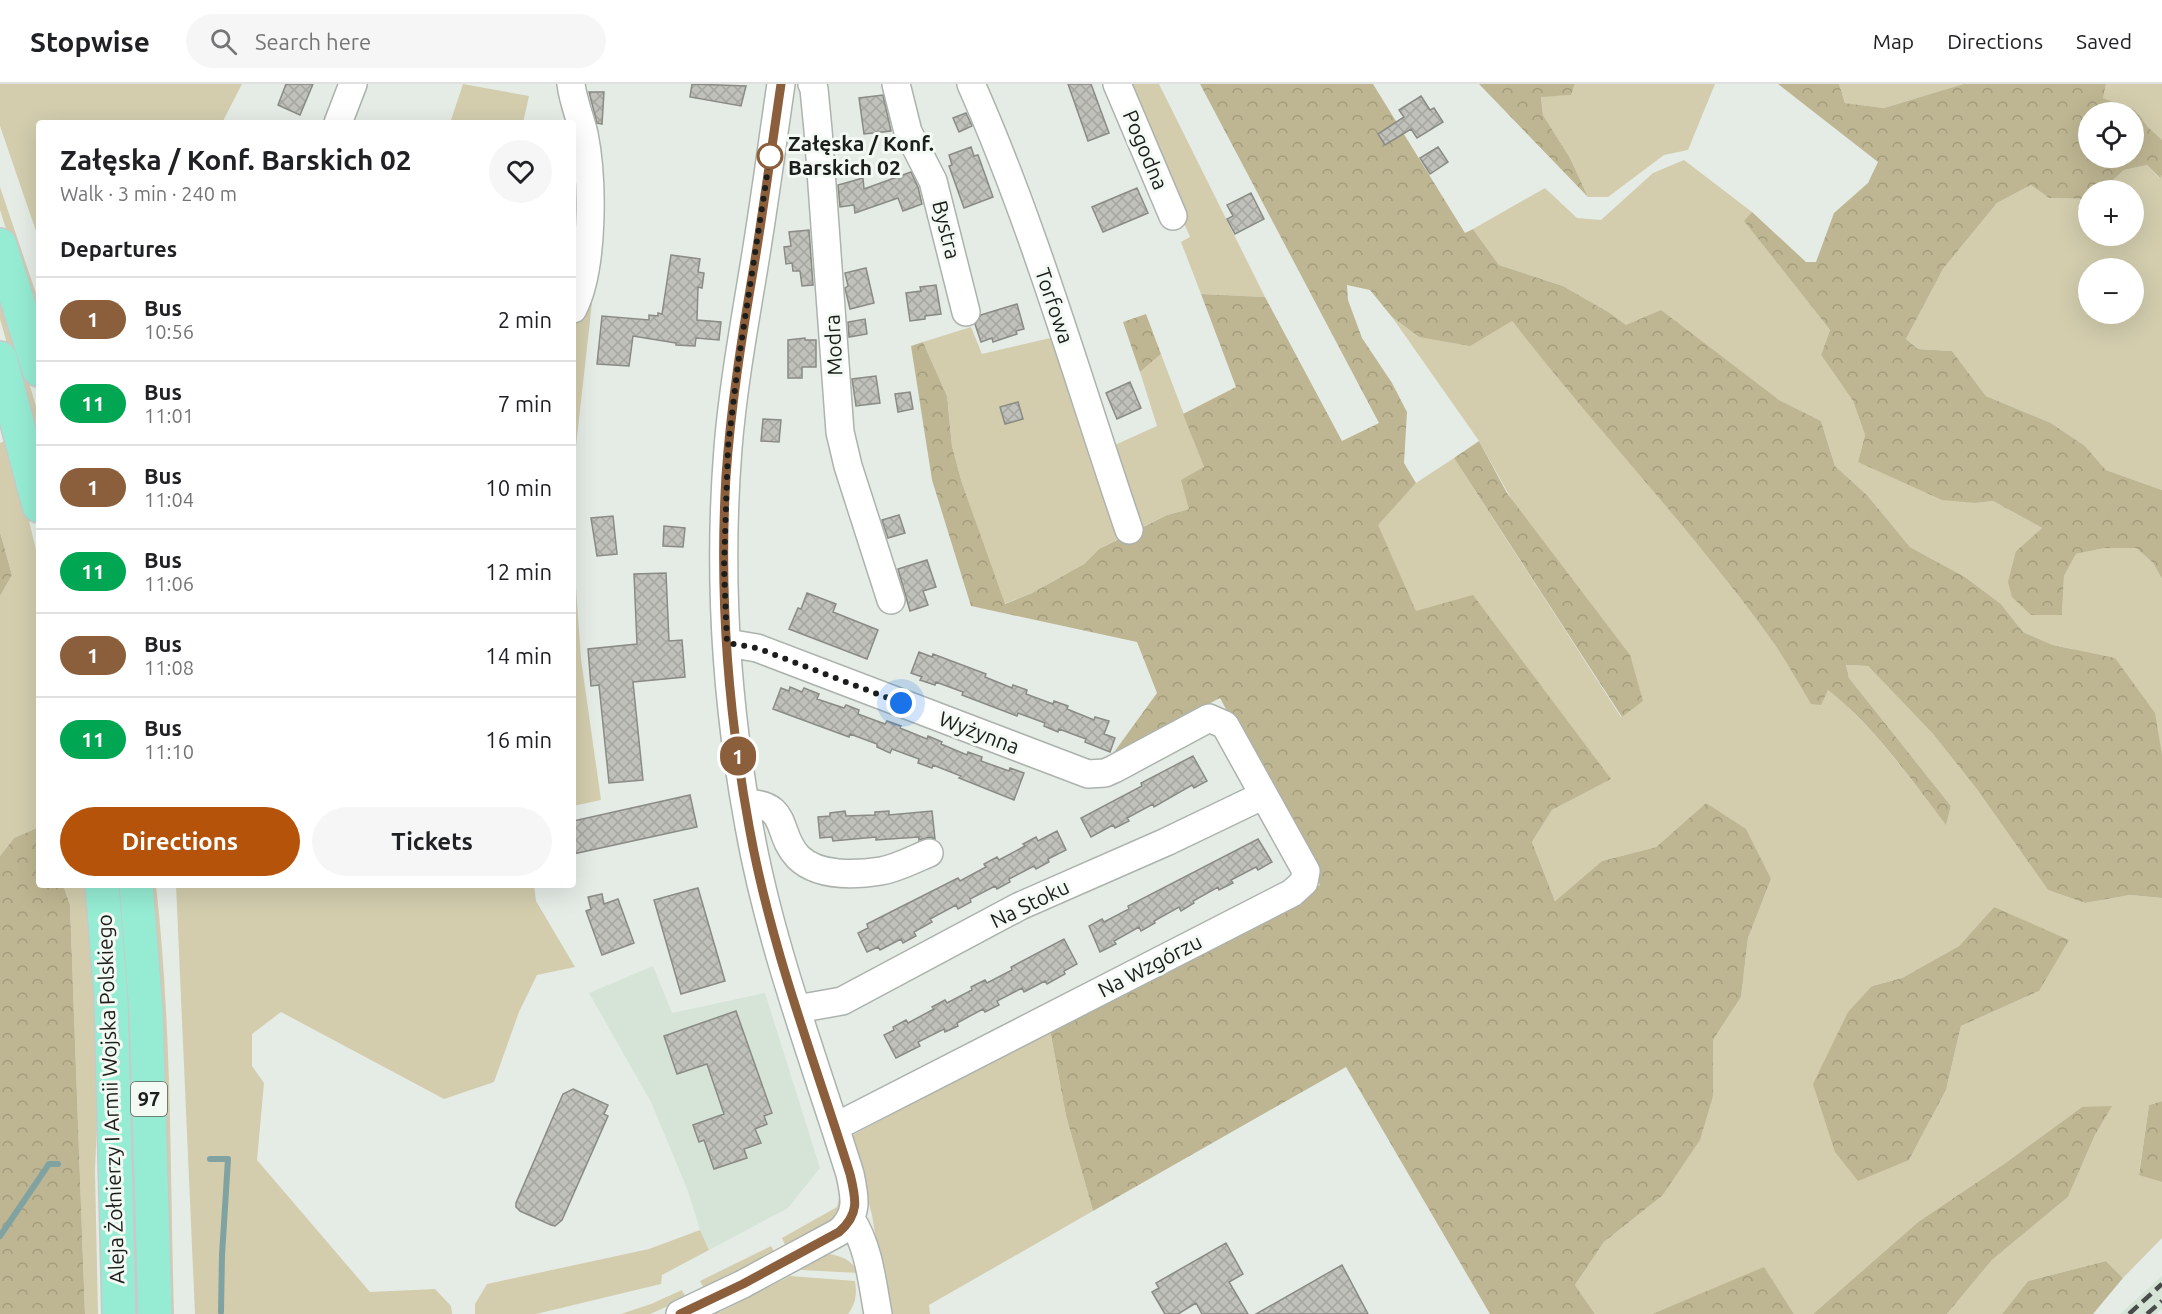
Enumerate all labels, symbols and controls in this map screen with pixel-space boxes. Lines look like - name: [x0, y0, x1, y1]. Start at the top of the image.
- search box: [186, 14, 606, 68]
- icon: search: [207, 25, 240, 58]
- text: Stopwise: [30, 26, 150, 57]
- text: Search here: [255, 29, 371, 54]
- text: Map: [1873, 29, 1914, 53]
- text: Directions: [1947, 29, 2043, 53]
- text: Saved: [2076, 29, 2132, 53]
- map controls: [2078, 102, 2144, 324]
- button: locate: [2078, 102, 2144, 168]
- street label: Pogodna: [1118, 106, 1173, 193]
- place label: Załęska / Konf. Barskich 02: [788, 131, 934, 179]
- button: heart: [489, 140, 552, 203]
- marker: Załęska / Konf. Barskich 02: [757, 143, 783, 169]
- text: Załęska / Konf. Barskich 02: [60, 144, 412, 175]
- button: +: [2078, 180, 2144, 246]
- text: Walk · 3 min · 240 m: [60, 182, 237, 205]
- street label: Bystra: [928, 198, 966, 262]
- text: Departures: [60, 236, 177, 261]
- button: −: [2078, 258, 2144, 324]
- street label: Torfowa: [1031, 265, 1079, 347]
- text: Bus: [144, 295, 182, 320]
- text: 1: [87, 307, 99, 331]
- text: 2 min: [498, 307, 552, 332]
- street label: Modra: [819, 314, 847, 376]
- text: 10:56: [144, 320, 194, 343]
- text: Bus: [144, 379, 182, 404]
- text: 11: [81, 391, 105, 415]
- text: 7 min: [498, 391, 552, 416]
- text: 11:01: [144, 404, 194, 427]
- text: Bus: [144, 463, 182, 488]
- text: 1: [87, 475, 99, 499]
- text: 10 min: [485, 475, 552, 500]
- text: 11:04: [144, 488, 194, 511]
- text: Bus: [144, 547, 182, 572]
- text: 11: [81, 559, 105, 583]
- text: 12 min: [485, 559, 552, 584]
- text: 11:06: [144, 572, 194, 595]
- text: Bus: [144, 631, 182, 656]
- text: 1: [87, 643, 99, 667]
- text: 14 min: [485, 643, 552, 668]
- text: 11:08: [144, 656, 194, 679]
- your location: [886, 688, 916, 718]
- street label: Wyżynna: [936, 706, 1023, 758]
- text: Bus: [144, 715, 182, 740]
- text: 11: [81, 727, 105, 751]
- text: 16 min: [485, 727, 552, 752]
- line badge: 1: [718, 736, 758, 776]
- text: 11:10: [144, 740, 194, 763]
- text: 1: [732, 744, 744, 768]
- button: Directions: [60, 807, 300, 876]
- button: Tickets: [312, 807, 552, 876]
- street label: Na Stoku: [986, 874, 1073, 932]
- street label: Aleja Żołnierzy I Armii Wojska Polskiego: [92, 914, 128, 1284]
- street label: Na Wzgórzu: [1094, 929, 1206, 1002]
- road number: 97: [131, 1082, 167, 1116]

